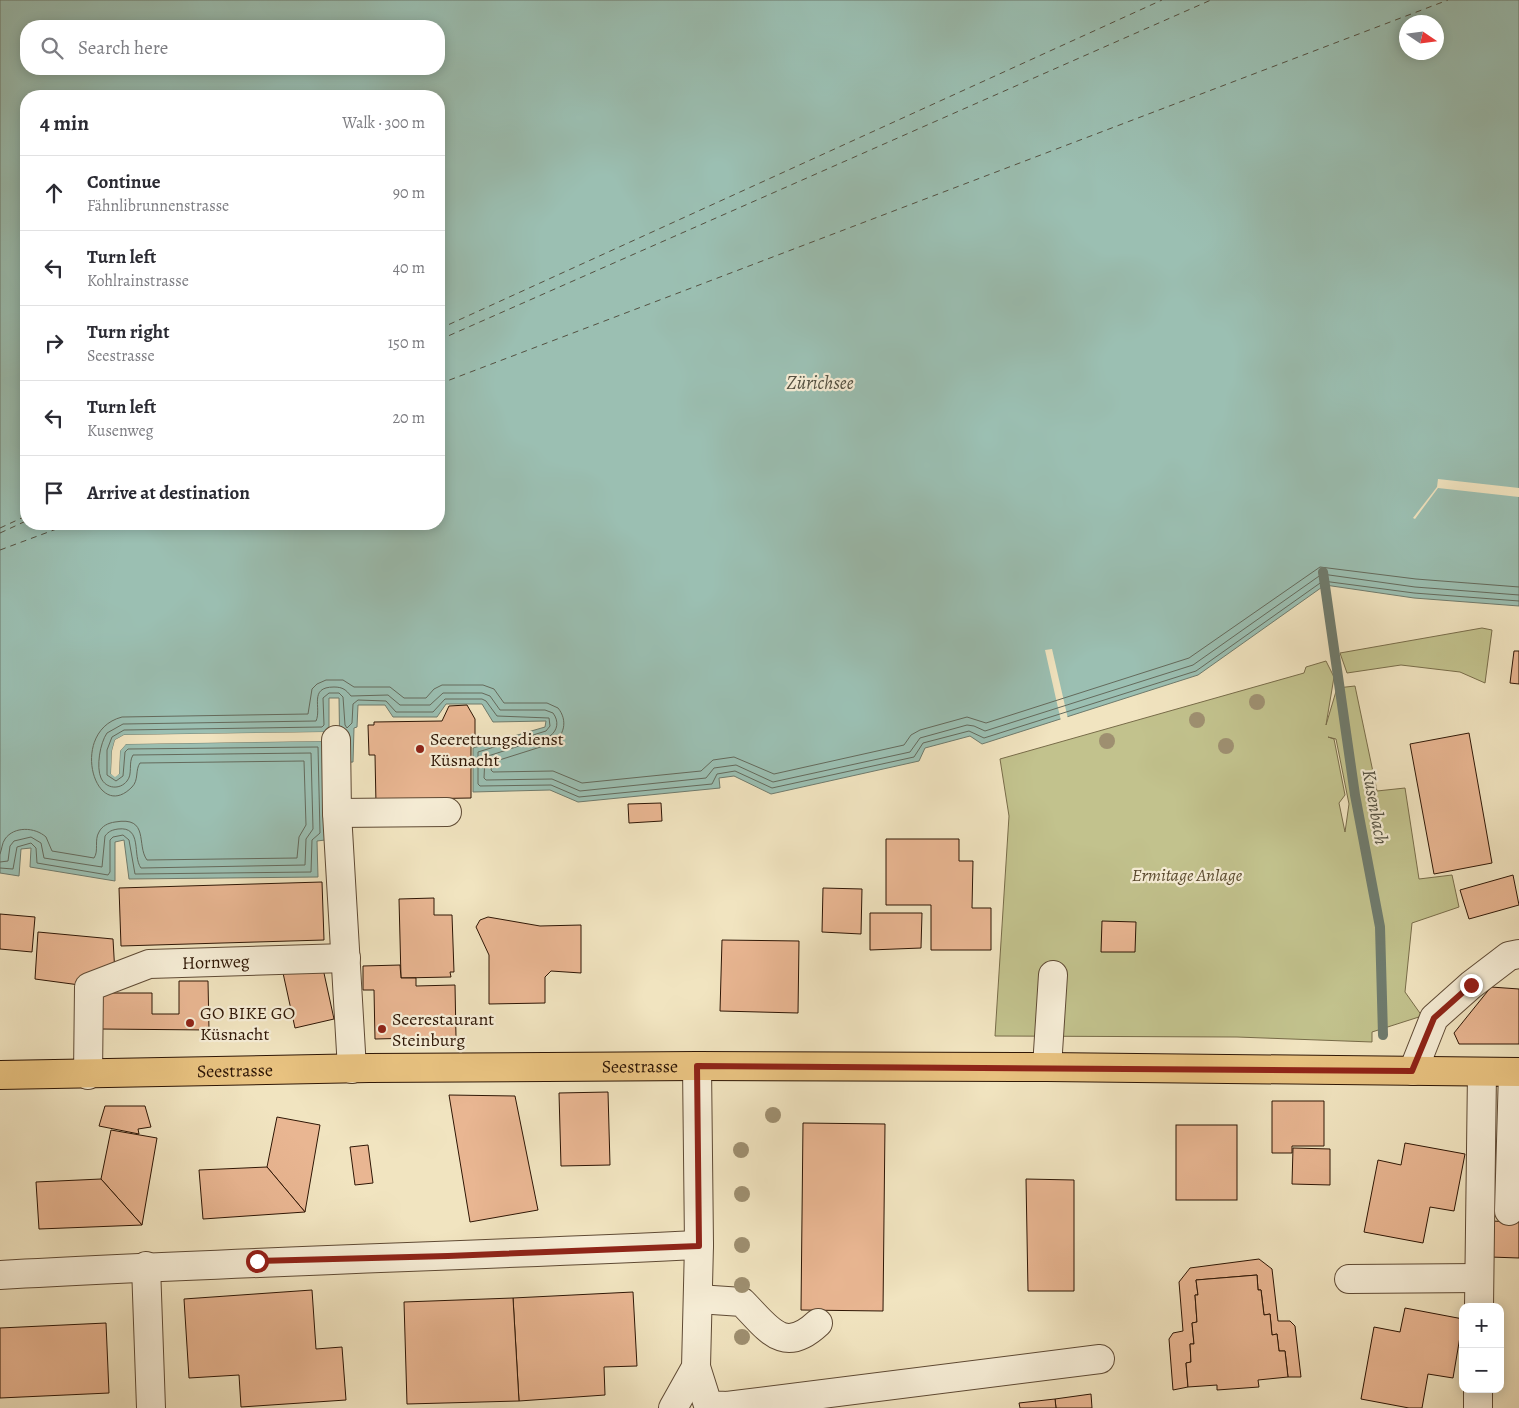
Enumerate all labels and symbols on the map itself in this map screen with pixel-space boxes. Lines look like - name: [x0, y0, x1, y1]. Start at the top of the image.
- north arrow: [1399, 15, 1444, 60]
- water label: Zürichsee: [787, 370, 854, 396]
- place label: Seerettungsdienst Küsnacht: [430, 727, 564, 772]
- marker: Seerettungsdienst Küsnacht: [414, 743, 426, 755]
- water label: Kusenbach: [1356, 767, 1394, 847]
- park label: Ermitage Anlage: [1132, 863, 1243, 887]
- street label: Hornweg: [181, 949, 250, 975]
- route end: [1460, 974, 1483, 997]
- place label: GO BIKE GO Küsnacht: [200, 1001, 295, 1046]
- place label: Seerestaurant Steinburg: [392, 1007, 494, 1052]
- marker: GO BIKE GO Küsnacht: [184, 1017, 196, 1029]
- marker: Seerestaurant Steinburg: [376, 1023, 388, 1035]
- street label: Seestrasse: [602, 1054, 678, 1079]
- street label: Seestrasse: [197, 1058, 273, 1083]
- route start: [246, 1250, 269, 1273]

